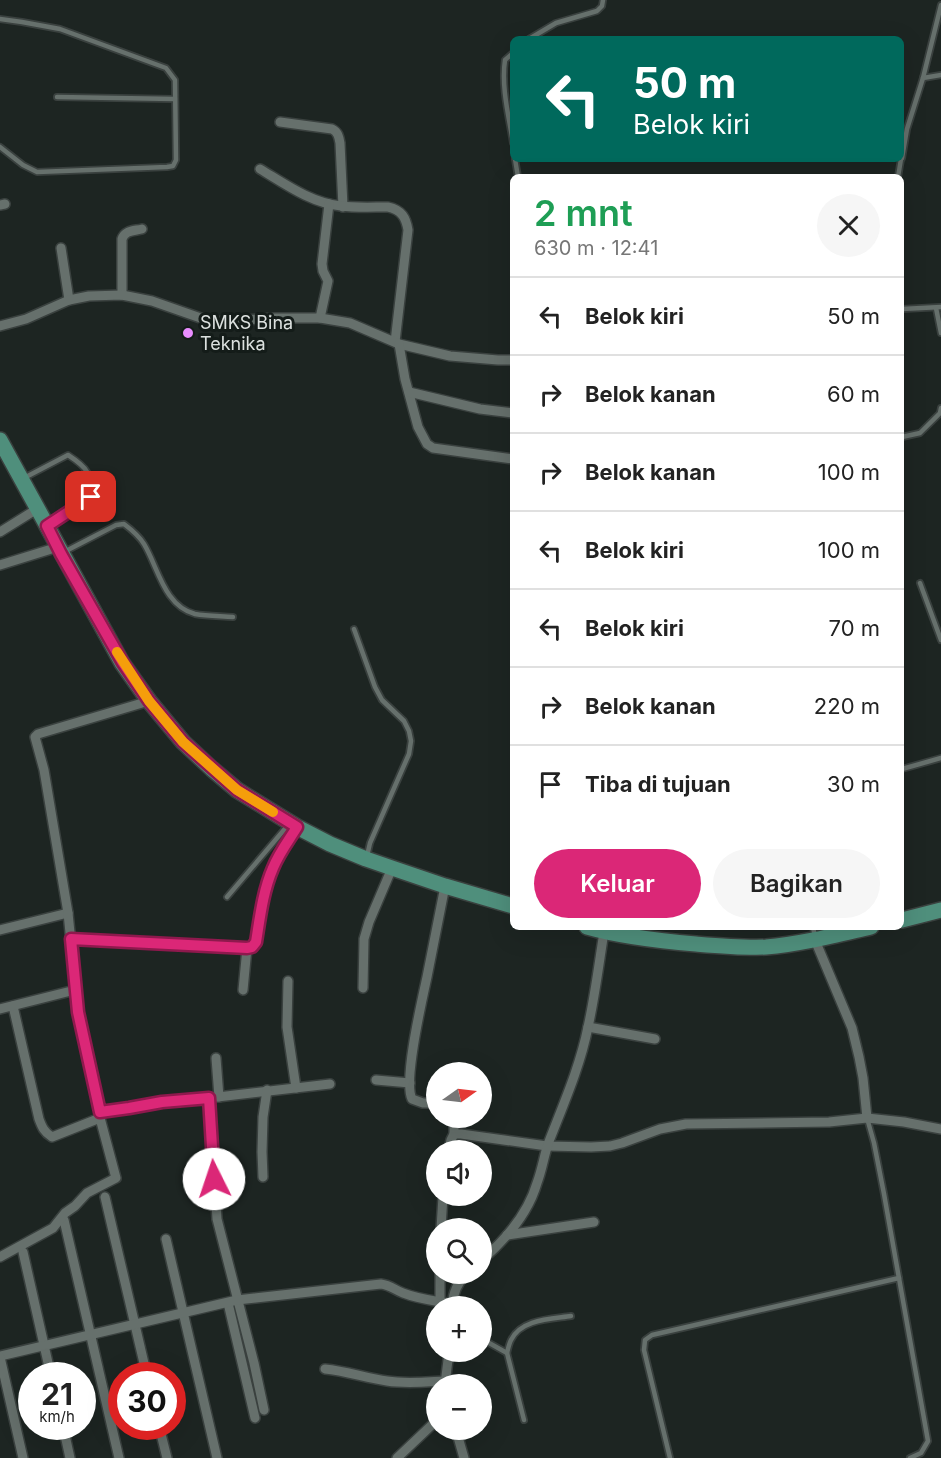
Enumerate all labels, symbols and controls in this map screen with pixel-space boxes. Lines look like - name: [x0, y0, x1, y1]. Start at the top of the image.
- text: 50 m: [633, 57, 736, 108]
- icon: left: [534, 60, 612, 138]
- text: Belok kiri: [633, 108, 750, 141]
- text: 2 mnt: [534, 191, 633, 235]
- button: close: [817, 194, 880, 257]
- text: 630 m · 12:41: [534, 236, 658, 260]
- icon: left: [534, 300, 567, 333]
- text: Belok kiri: [585, 303, 684, 329]
- text: 50 m: [827, 303, 880, 329]
- place label: SMKS Bina Teknika: [200, 312, 293, 354]
- marker: SMKS Bina Teknika: [181, 326, 195, 340]
- icon: right: [534, 378, 567, 411]
- text: Belok kanan: [585, 381, 716, 407]
- text: 60 m: [827, 381, 880, 407]
- icon: right: [534, 456, 567, 489]
- text: Belok kanan: [585, 459, 716, 485]
- text: 100 m: [818, 459, 880, 485]
- pin: [65, 471, 116, 522]
- icon: arrive: [74, 480, 107, 513]
- icon: left: [534, 534, 567, 567]
- text: Belok kiri: [585, 537, 684, 563]
- text: 100 m: [818, 537, 880, 563]
- icon: left: [534, 612, 567, 645]
- text: Belok kiri: [585, 615, 684, 641]
- text: 70 m: [829, 615, 880, 641]
- icon: right: [534, 690, 567, 723]
- text: Belok kanan: [585, 693, 716, 719]
- text: 220 m: [814, 693, 880, 719]
- icon: arrive: [534, 768, 567, 801]
- text: Tiba di tujuan: [585, 771, 731, 797]
- text: 30 m: [827, 771, 880, 797]
- button: Keluar: [534, 849, 701, 918]
- button: Bagikan: [713, 849, 880, 918]
- north arrow: [426, 1062, 492, 1128]
- map controls: [426, 1062, 492, 1440]
- button: sound: [426, 1140, 492, 1206]
- position arrow: [182, 1147, 246, 1211]
- button: search: [426, 1218, 492, 1284]
- button: +: [426, 1296, 492, 1362]
- speed limit sign: 30: [108, 1362, 186, 1440]
- button: −: [426, 1374, 492, 1440]
- text: 21: [41, 1376, 73, 1412]
- text: km/h: [39, 1407, 75, 1426]

